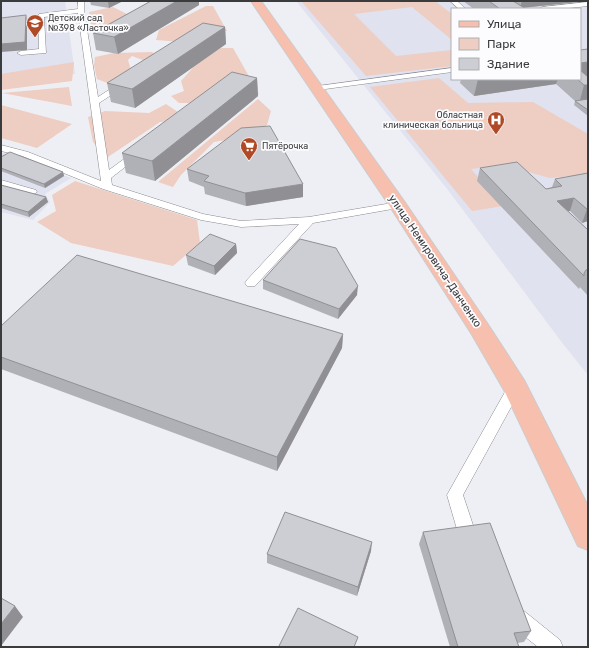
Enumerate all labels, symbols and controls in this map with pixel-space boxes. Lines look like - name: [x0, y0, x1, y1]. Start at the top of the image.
- legend: [451, 8, 581, 80]
- school or university icon: Детский сад №398 «Ласточка»: [25, 13, 45, 38]
- place label: Детский сад №398 «Ласточка»: [48, 13, 129, 33]
- text: Улица: [487, 17, 521, 31]
- text: Парк: [487, 37, 516, 51]
- text: Здание: [487, 57, 530, 71]
- place label: Областная клиническая больница: [383, 110, 483, 130]
- hospital icon: Областная клиническая больница: [486, 110, 506, 135]
- supermarket icon: Пятёрочка: [239, 136, 259, 161]
- place label: Пятёрочка: [262, 141, 308, 151]
- street label: улица Немировича-Данченко: [386, 192, 484, 330]

